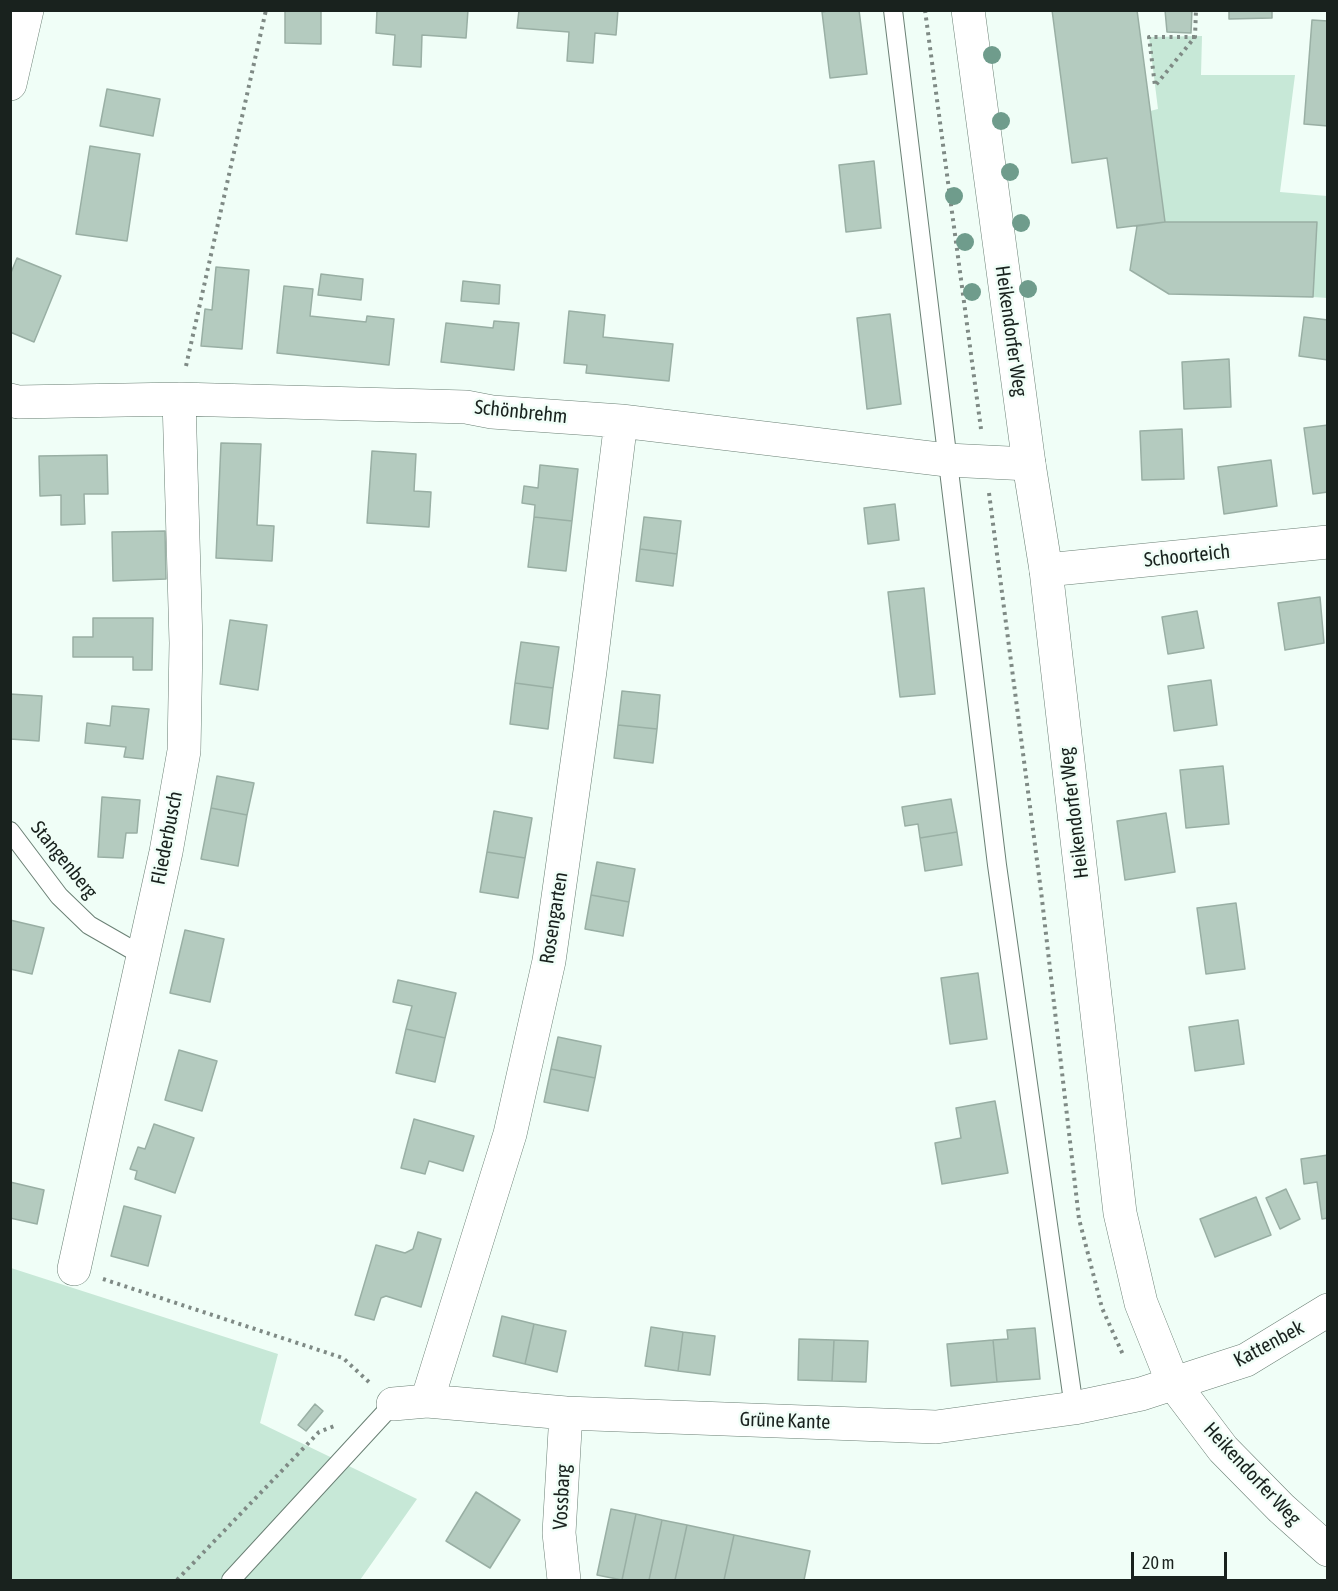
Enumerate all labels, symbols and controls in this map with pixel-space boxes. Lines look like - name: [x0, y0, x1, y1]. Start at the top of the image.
- street label: Heikendorfer Weg: [990, 264, 1032, 398]
- street label: Schönbrehm: [473, 395, 569, 429]
- street label: Schoorteich: [1143, 540, 1231, 572]
- street label: Heikendorfer Weg: [1054, 746, 1094, 880]
- street label: Fliederbusch: [146, 789, 188, 887]
- street label: Stangenberg: [26, 816, 102, 904]
- street label: Rosengarten: [535, 870, 573, 966]
- street label: Kattenbek: [1230, 1316, 1308, 1372]
- street label: Grüne Kante: [739, 1407, 831, 1435]
- street label: Heikendorfer Weg: [1198, 1418, 1306, 1530]
- street label: Vossbarg: [548, 1464, 576, 1530]
- scale bar: [1134, 1540, 1230, 1578]
- text: 20 m: [1142, 1552, 1174, 1573]

